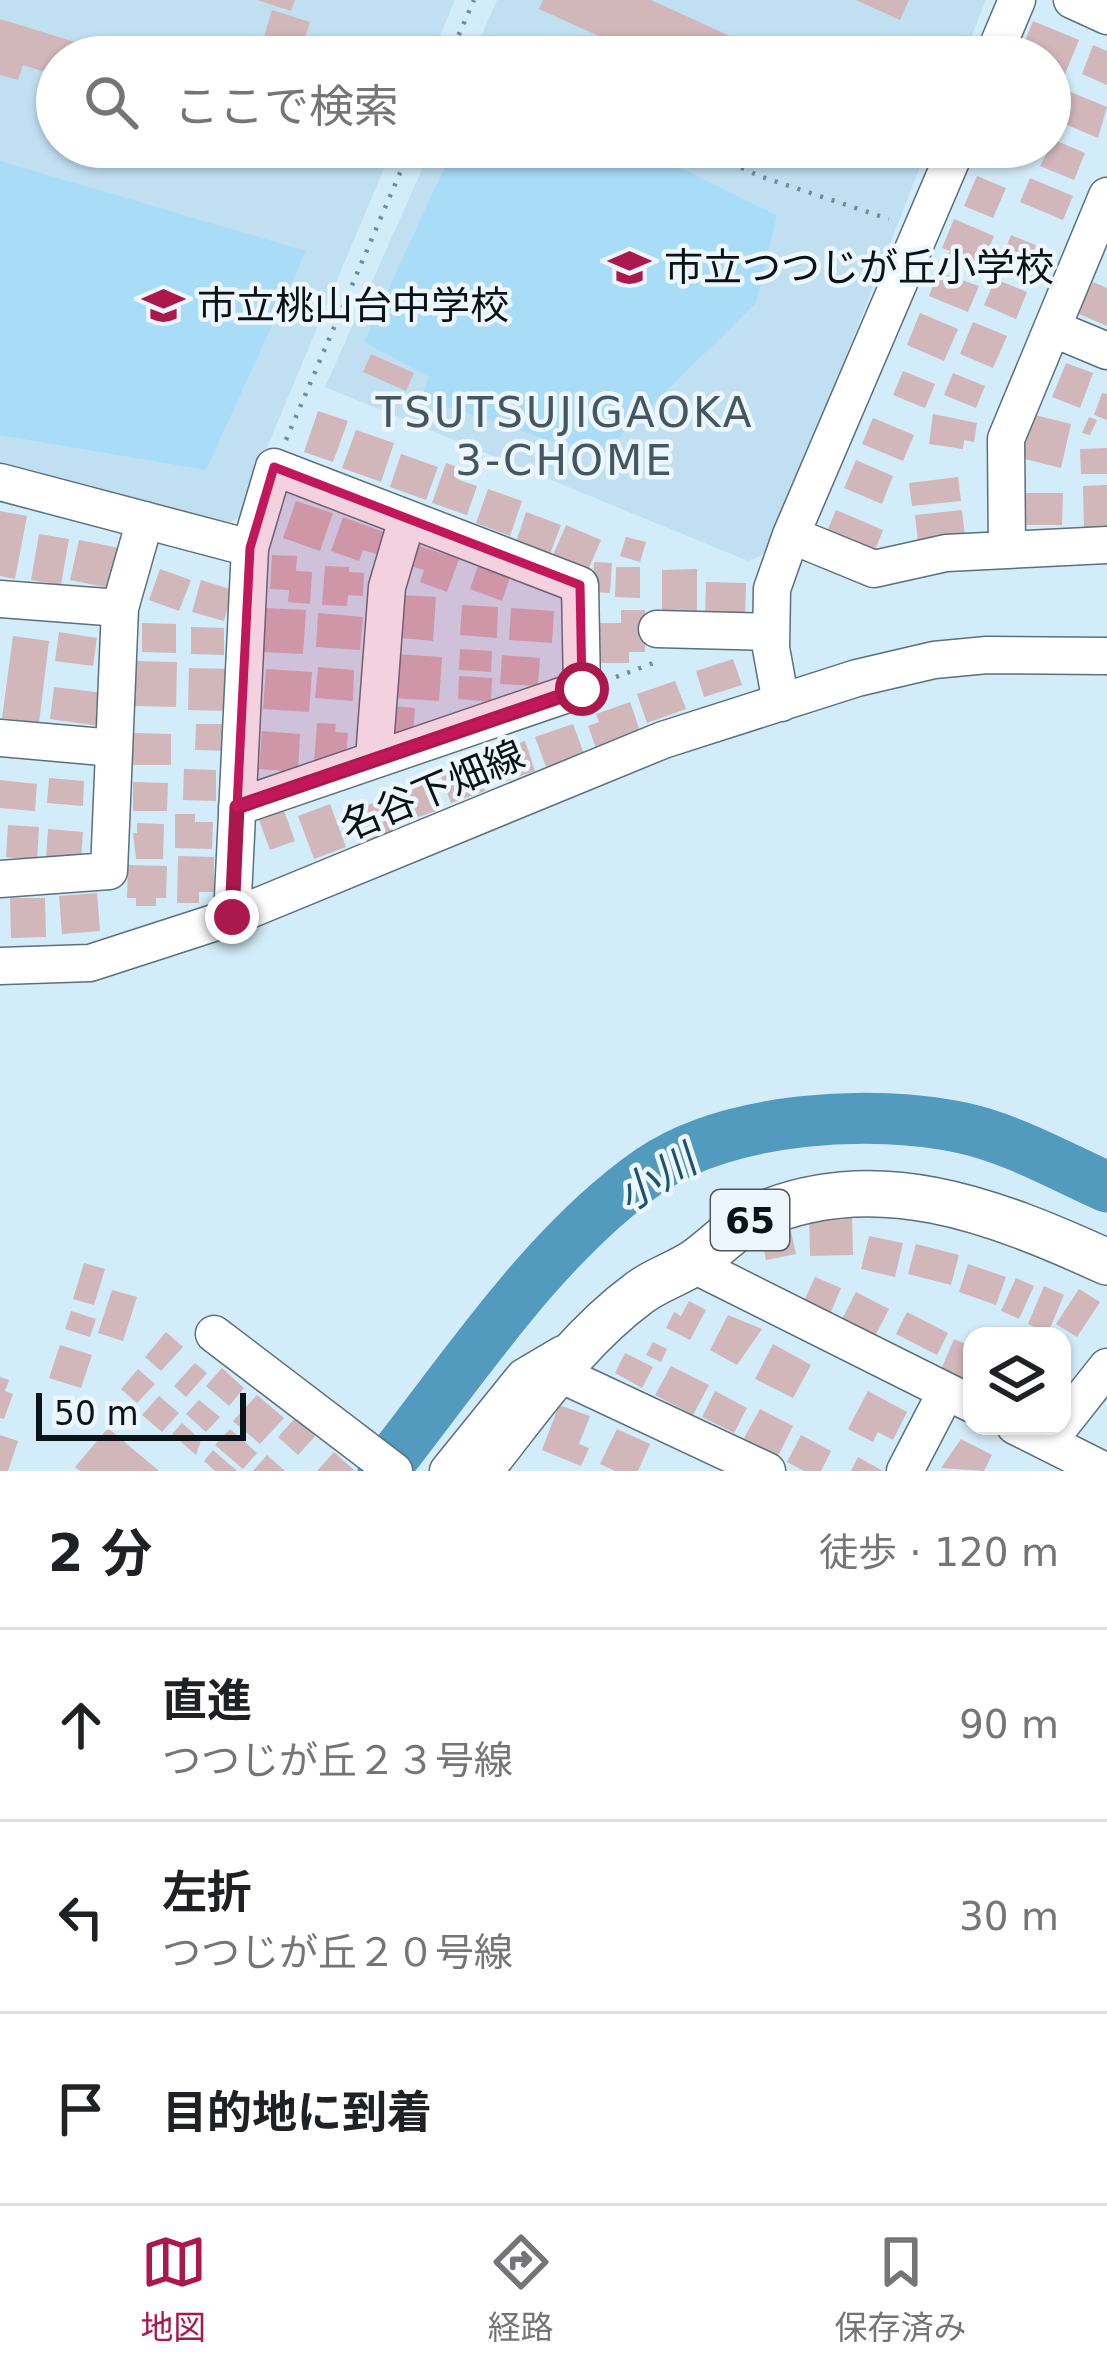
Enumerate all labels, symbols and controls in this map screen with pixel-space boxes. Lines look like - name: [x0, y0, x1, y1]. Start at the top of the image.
- search box: [36, 36, 1071, 168]
- icon: search: [78, 69, 144, 135]
- text: ここで検索: [174, 80, 399, 133]
- school or university icon: 市立つつじが丘小学校: [607, 244, 653, 290]
- place label: 市立つつじが丘小学校: [664, 245, 1054, 290]
- school or university icon: 市立桃山台中学校: [140, 282, 186, 328]
- place label: 市立桃山台中学校: [197, 283, 509, 328]
- district label: TSUTSUJIGAOKA 3-CHOME: [374, 388, 755, 485]
- route start: [555, 662, 609, 716]
- street label: 名谷下畑線: [334, 732, 531, 849]
- route end: [205, 890, 259, 944]
- water label: 小川: [608, 1133, 708, 1221]
- road number: 65: [711, 1190, 789, 1250]
- map controls: [963, 1327, 1071, 1435]
- button: layers: [963, 1327, 1071, 1435]
- scale bar: [36, 1387, 246, 1440]
- text: 50 m: [54, 1394, 139, 1433]
- text: 2 分: [48, 1524, 152, 1583]
- text: 徒歩 · 120 m: [819, 1530, 1059, 1575]
- text: 直進: [162, 1674, 252, 1727]
- icon: ahead: [48, 1692, 114, 1758]
- text: 90 m: [959, 1702, 1059, 1747]
- text: つつじが丘２３号線: [162, 1738, 513, 1783]
- text: 左折: [162, 1866, 252, 1919]
- icon: left: [48, 1884, 114, 1950]
- text: 30 m: [959, 1894, 1059, 1939]
- text: つつじが丘２０号線: [162, 1930, 513, 1975]
- icon: arrive: [48, 2076, 114, 2142]
- text: 目的地に到着: [162, 2086, 432, 2139]
- tab: 地図: [141, 2229, 207, 2349]
- tab: 経路: [488, 2229, 554, 2349]
- tab: 保存済み: [835, 2229, 967, 2349]

